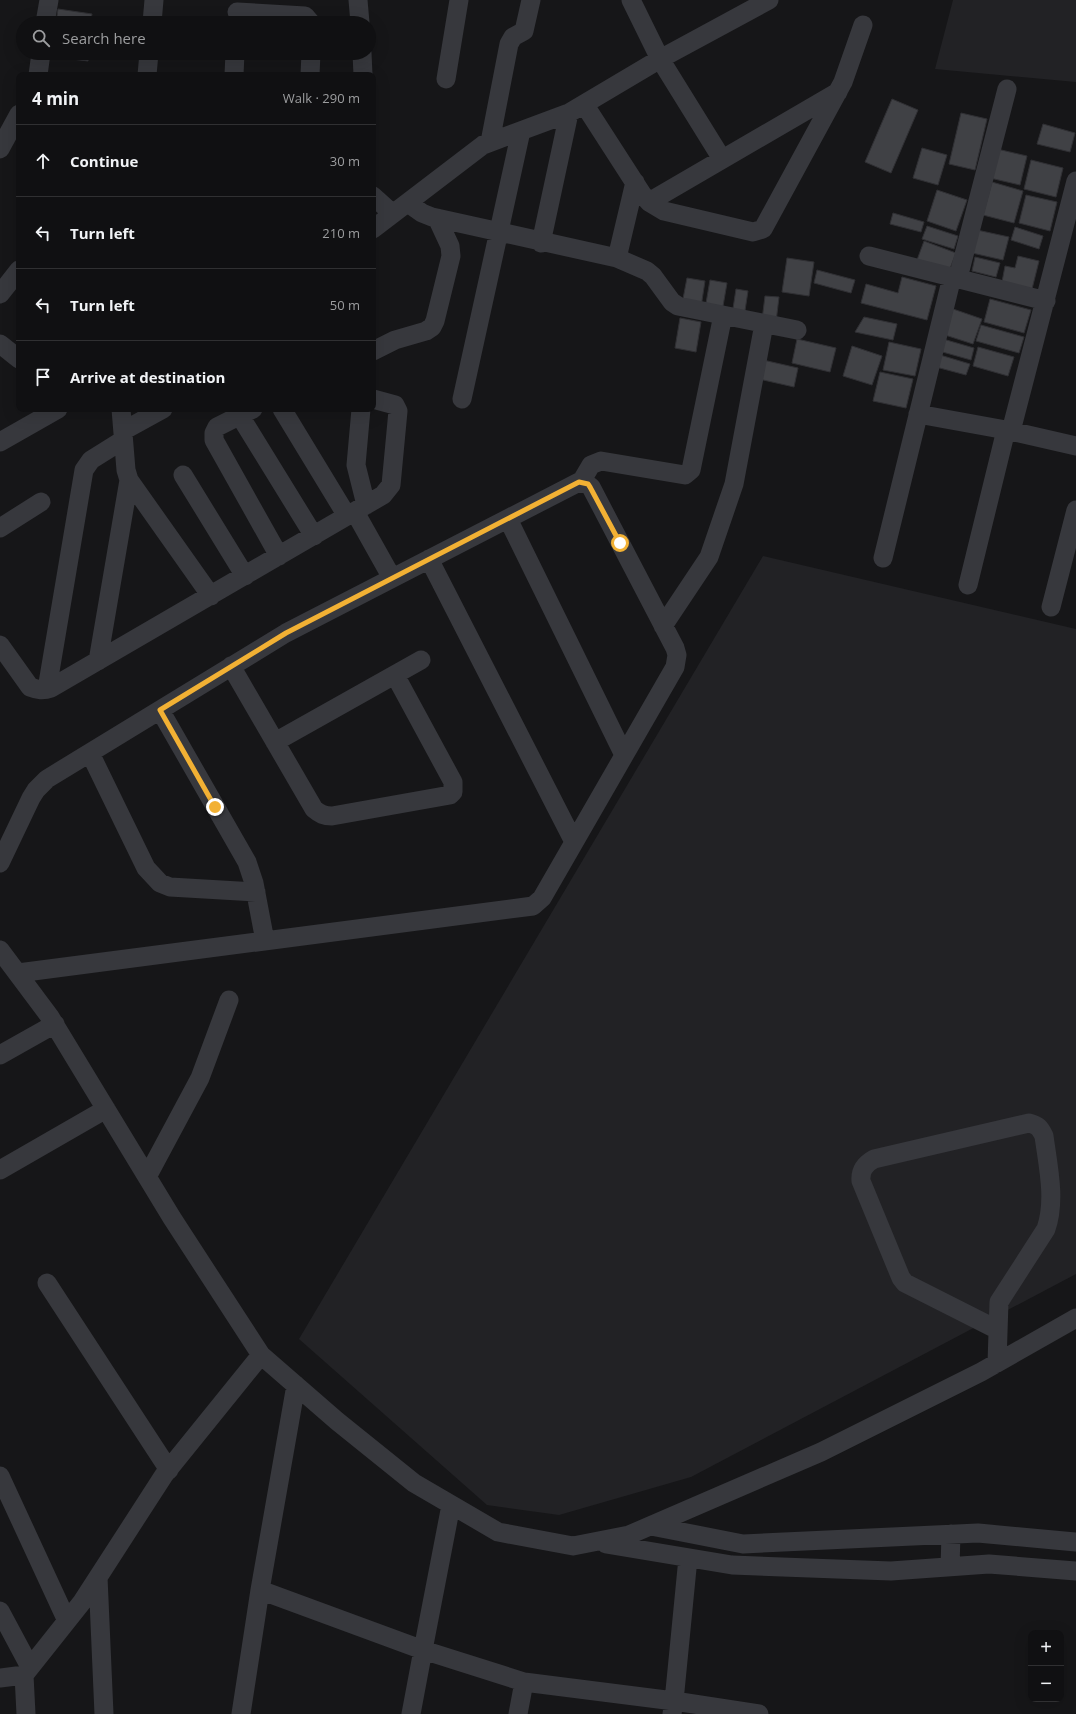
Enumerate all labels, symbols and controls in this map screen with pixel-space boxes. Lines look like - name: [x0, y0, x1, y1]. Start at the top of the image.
- search box: [16, 16, 376, 60]
- icon: search: [30, 27, 52, 49]
- text: Search here: [62, 28, 146, 48]
- text: 4 min: [32, 87, 79, 110]
- text: Walk · 290 m: [283, 89, 360, 107]
- icon: ahead: [32, 150, 54, 172]
- text: Continue: [70, 151, 138, 171]
- text: 30 m: [330, 152, 360, 170]
- icon: left: [32, 222, 54, 244]
- text: Turn left: [70, 223, 135, 243]
- text: 210 m: [322, 224, 360, 242]
- icon: left: [32, 294, 54, 316]
- text: Turn left: [70, 295, 135, 315]
- text: 50 m: [330, 296, 360, 314]
- icon: arrive: [32, 366, 54, 388]
- text: Arrive at destination: [70, 367, 225, 387]
- route start: [611, 534, 629, 552]
- route end: [206, 798, 224, 816]
- map controls: [1028, 1630, 1064, 1702]
- button: +: [1028, 1630, 1064, 1666]
- button: −: [1028, 1666, 1064, 1702]

